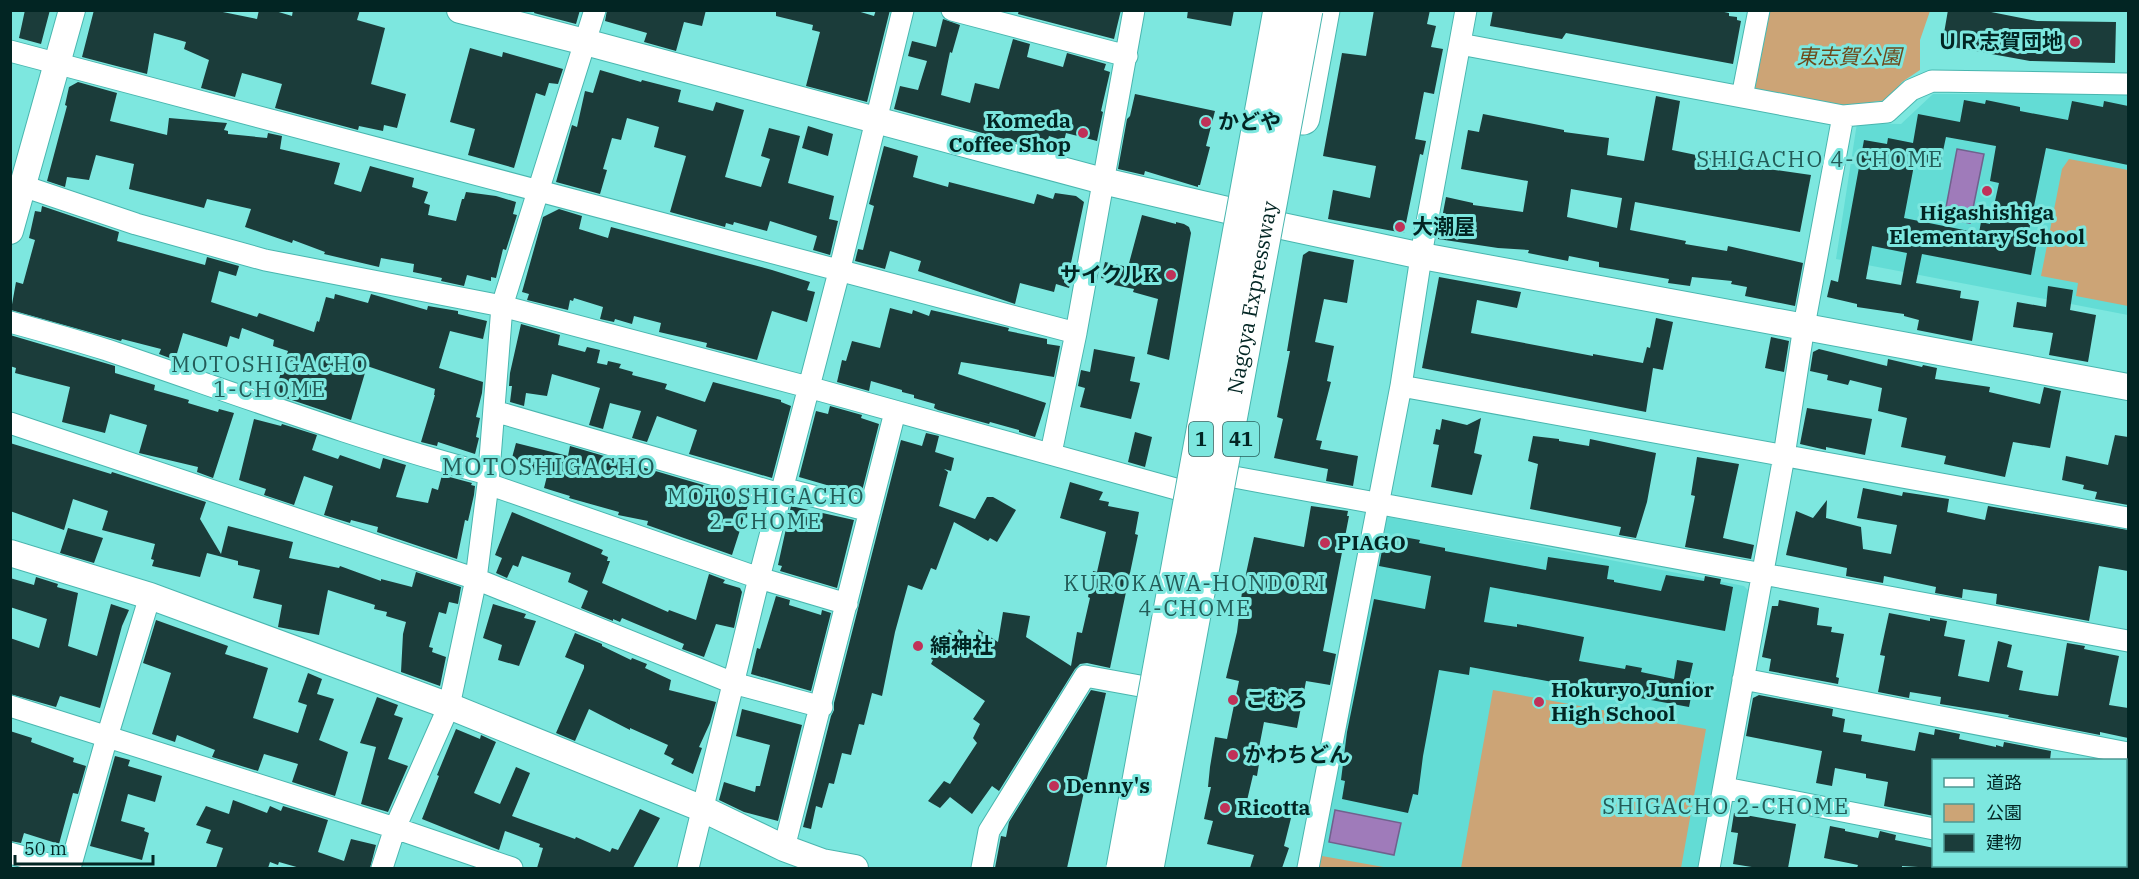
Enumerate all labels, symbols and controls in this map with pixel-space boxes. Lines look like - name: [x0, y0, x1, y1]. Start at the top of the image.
- place label: ＵＲ志賀団地: [1937, 27, 2063, 55]
- marker: ＵＲ志賀団地: [2068, 35, 2082, 49]
- park label: 東志賀公園: [1797, 42, 1904, 70]
- place label: Komeda Coffee Shop: [948, 106, 1071, 158]
- place label: かどや: [1218, 107, 1281, 135]
- marker: かどや: [1199, 115, 1213, 129]
- marker: Komeda Coffee Shop: [1076, 126, 1090, 140]
- district label: SHIGACHO 4-CHOME: [1696, 144, 1944, 173]
- marker: Higashishiga Elementary School: [1980, 184, 1994, 198]
- street label: Nagoya Expressway: [1220, 198, 1283, 396]
- place label: Higashishiga Elementary School: [1889, 198, 2085, 250]
- place label: 大潮屋: [1412, 212, 1475, 240]
- marker: 大潮屋: [1393, 220, 1407, 234]
- place label: サイクルK: [1060, 260, 1159, 288]
- marker: サイクルK: [1164, 268, 1178, 282]
- district label: MOTOSHIGACHO 1-CHOME: [171, 349, 369, 403]
- road number: 1: [1189, 422, 1213, 456]
- road number: 41: [1223, 422, 1259, 456]
- district label: MOTOSHIGACHO: [442, 450, 656, 482]
- district label: MOTOSHIGACHO 2-CHOME: [667, 481, 865, 535]
- place label: PIAGO: [1337, 528, 1406, 556]
- marker: PIAGO: [1318, 536, 1332, 550]
- district label: KUROKAWA-HONDORI 4-CHOME: [1063, 568, 1327, 622]
- place label: 綿神社: [930, 631, 993, 659]
- marker: 綿神社: [911, 639, 925, 653]
- place label: Hokuryo Junior High School: [1551, 675, 1715, 727]
- place label: こむろ: [1245, 685, 1308, 713]
- marker: こむろ: [1226, 693, 1240, 707]
- marker: Hokuryo Junior High School: [1532, 695, 1546, 709]
- place label: かわちどん: [1245, 740, 1350, 768]
- marker: かわちどん: [1226, 748, 1240, 762]
- legend: [1932, 759, 2127, 867]
- place label: Denny's: [1066, 771, 1150, 799]
- text: 道路: [1986, 771, 2022, 794]
- marker: Denny's: [1047, 779, 1061, 793]
- district label: SHIGACHO 2-CHOME: [1602, 791, 1850, 820]
- place label: Ricotta: [1237, 793, 1310, 821]
- marker: Ricotta: [1218, 801, 1232, 815]
- text: 公園: [1986, 801, 2022, 824]
- scale bar: [15, 828, 153, 866]
- text: 建物: [1986, 831, 2022, 854]
- text: 50 m: [24, 837, 67, 860]

